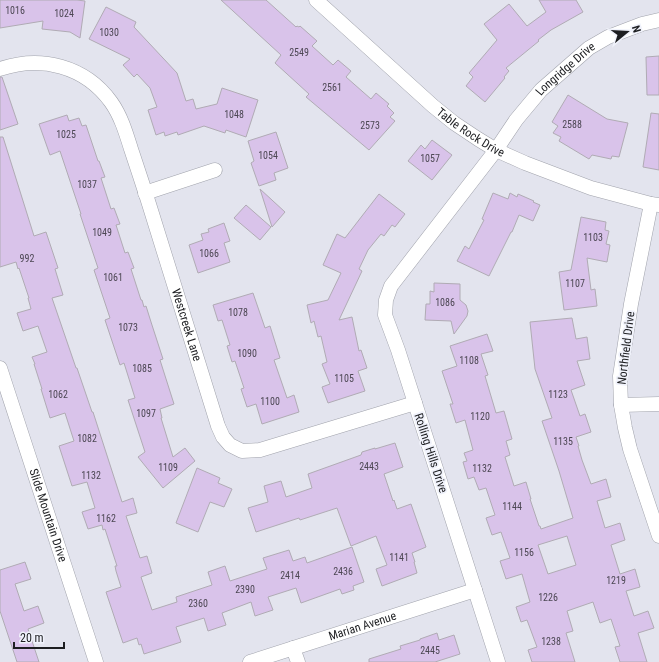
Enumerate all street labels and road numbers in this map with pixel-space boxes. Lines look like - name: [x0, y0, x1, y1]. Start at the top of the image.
- street label: Longridge Drive: [533, 39, 598, 98]
- street label: Table Rock Drive: [434, 105, 507, 160]
- street label: Westcreek Lane: [169, 287, 205, 363]
- street label: Northfield Drive: [615, 310, 637, 385]
- street label: Rolling Hills Drive: [412, 411, 451, 495]
- street label: Slide Mountain Drive: [26, 467, 70, 564]
- street label: Marian Avenue: [327, 609, 398, 643]

